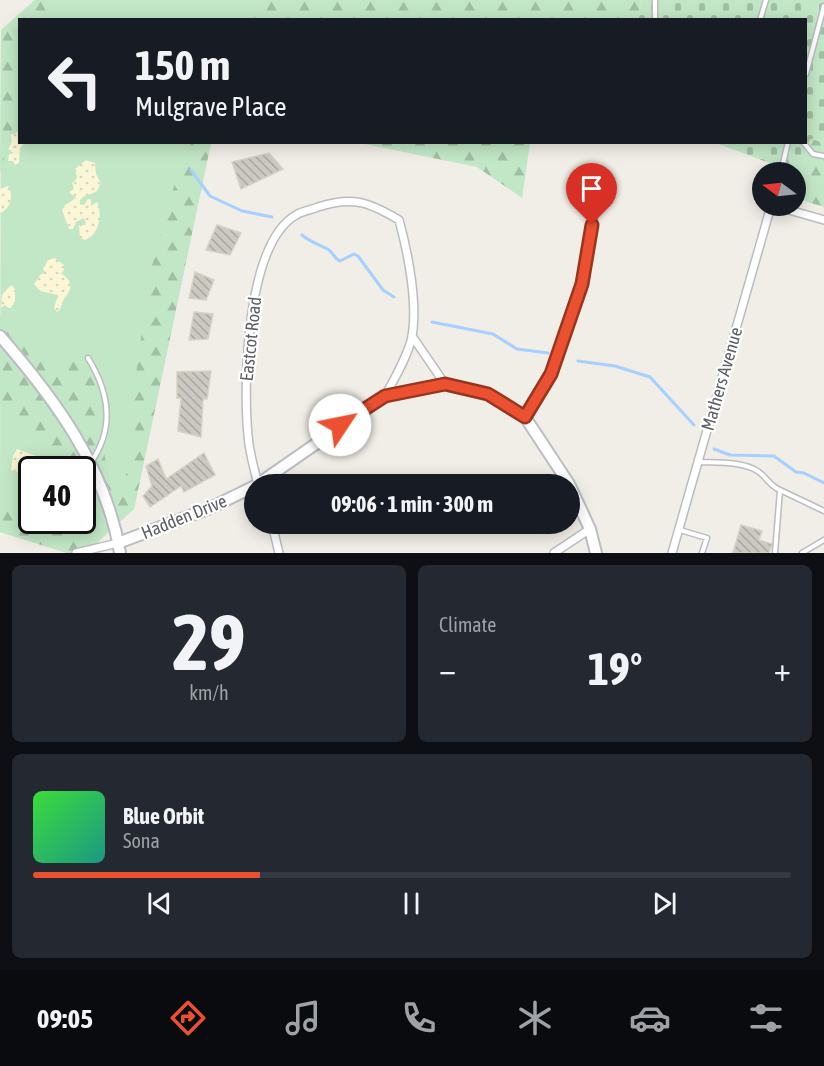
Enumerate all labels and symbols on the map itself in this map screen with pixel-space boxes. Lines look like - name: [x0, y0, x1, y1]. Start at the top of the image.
- north arrow: [752, 162, 806, 216]
- pin: [566, 163, 617, 225]
- street label: Eastcot Road: [236, 296, 265, 382]
- street label: Mathers Avenue: [697, 325, 746, 433]
- position arrow: [308, 393, 372, 457]
- speed limit sign: 40: [18, 456, 96, 534]
- street label: Hadden Drive: [138, 490, 230, 543]

